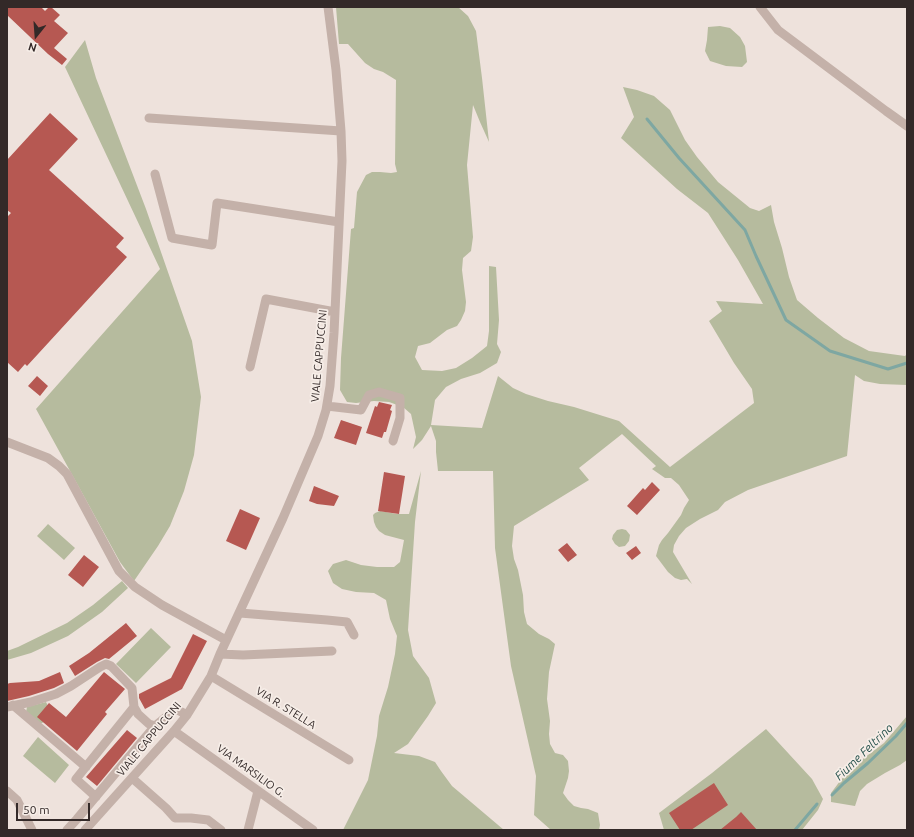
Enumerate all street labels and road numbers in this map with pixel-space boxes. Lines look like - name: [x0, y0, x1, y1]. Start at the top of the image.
- street label: VIALE CAPPUCCINI: [308, 309, 330, 403]
- street label: VIA R. STELLA: [253, 684, 319, 732]
- street label: VIALE CAPPUCCINI: [114, 699, 184, 779]
- street label: VIA MARSILIO G.: [214, 742, 288, 800]

